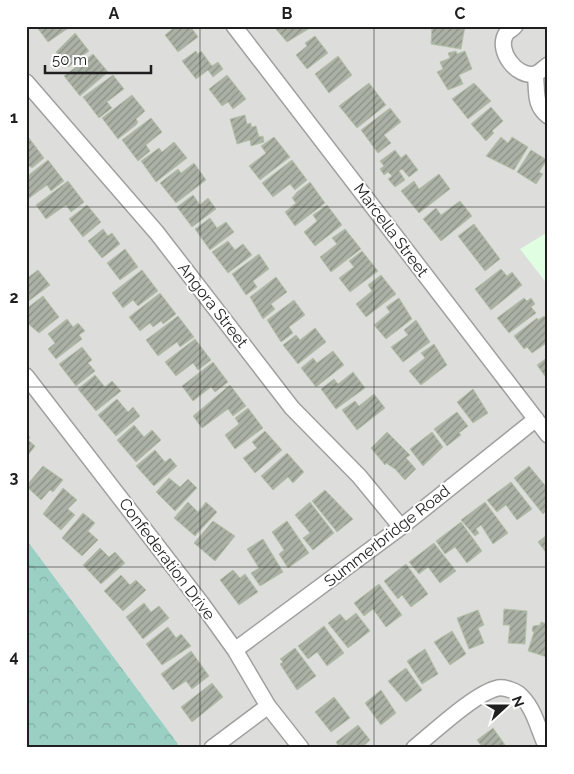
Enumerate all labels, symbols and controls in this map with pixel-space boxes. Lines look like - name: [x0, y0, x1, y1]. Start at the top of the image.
- text: A: [109, 4, 120, 23]
- text: B: [282, 4, 293, 23]
- text: C: [455, 4, 466, 23]
- scale bar: [45, 42, 151, 74]
- text: 50 m: [52, 51, 87, 69]
- text: 1: [10, 108, 18, 127]
- street label: Marcella Street: [350, 180, 433, 281]
- street label: Angora Street: [174, 259, 252, 352]
- text: 2: [9, 288, 19, 307]
- text: 3: [10, 468, 19, 487]
- street label: Summerbridge Road: [320, 481, 454, 591]
- street label: Confederation Drive: [115, 494, 219, 624]
- text: 4: [9, 647, 19, 666]
- north arrow: [482, 682, 532, 732]
- text: N: [509, 693, 528, 709]

